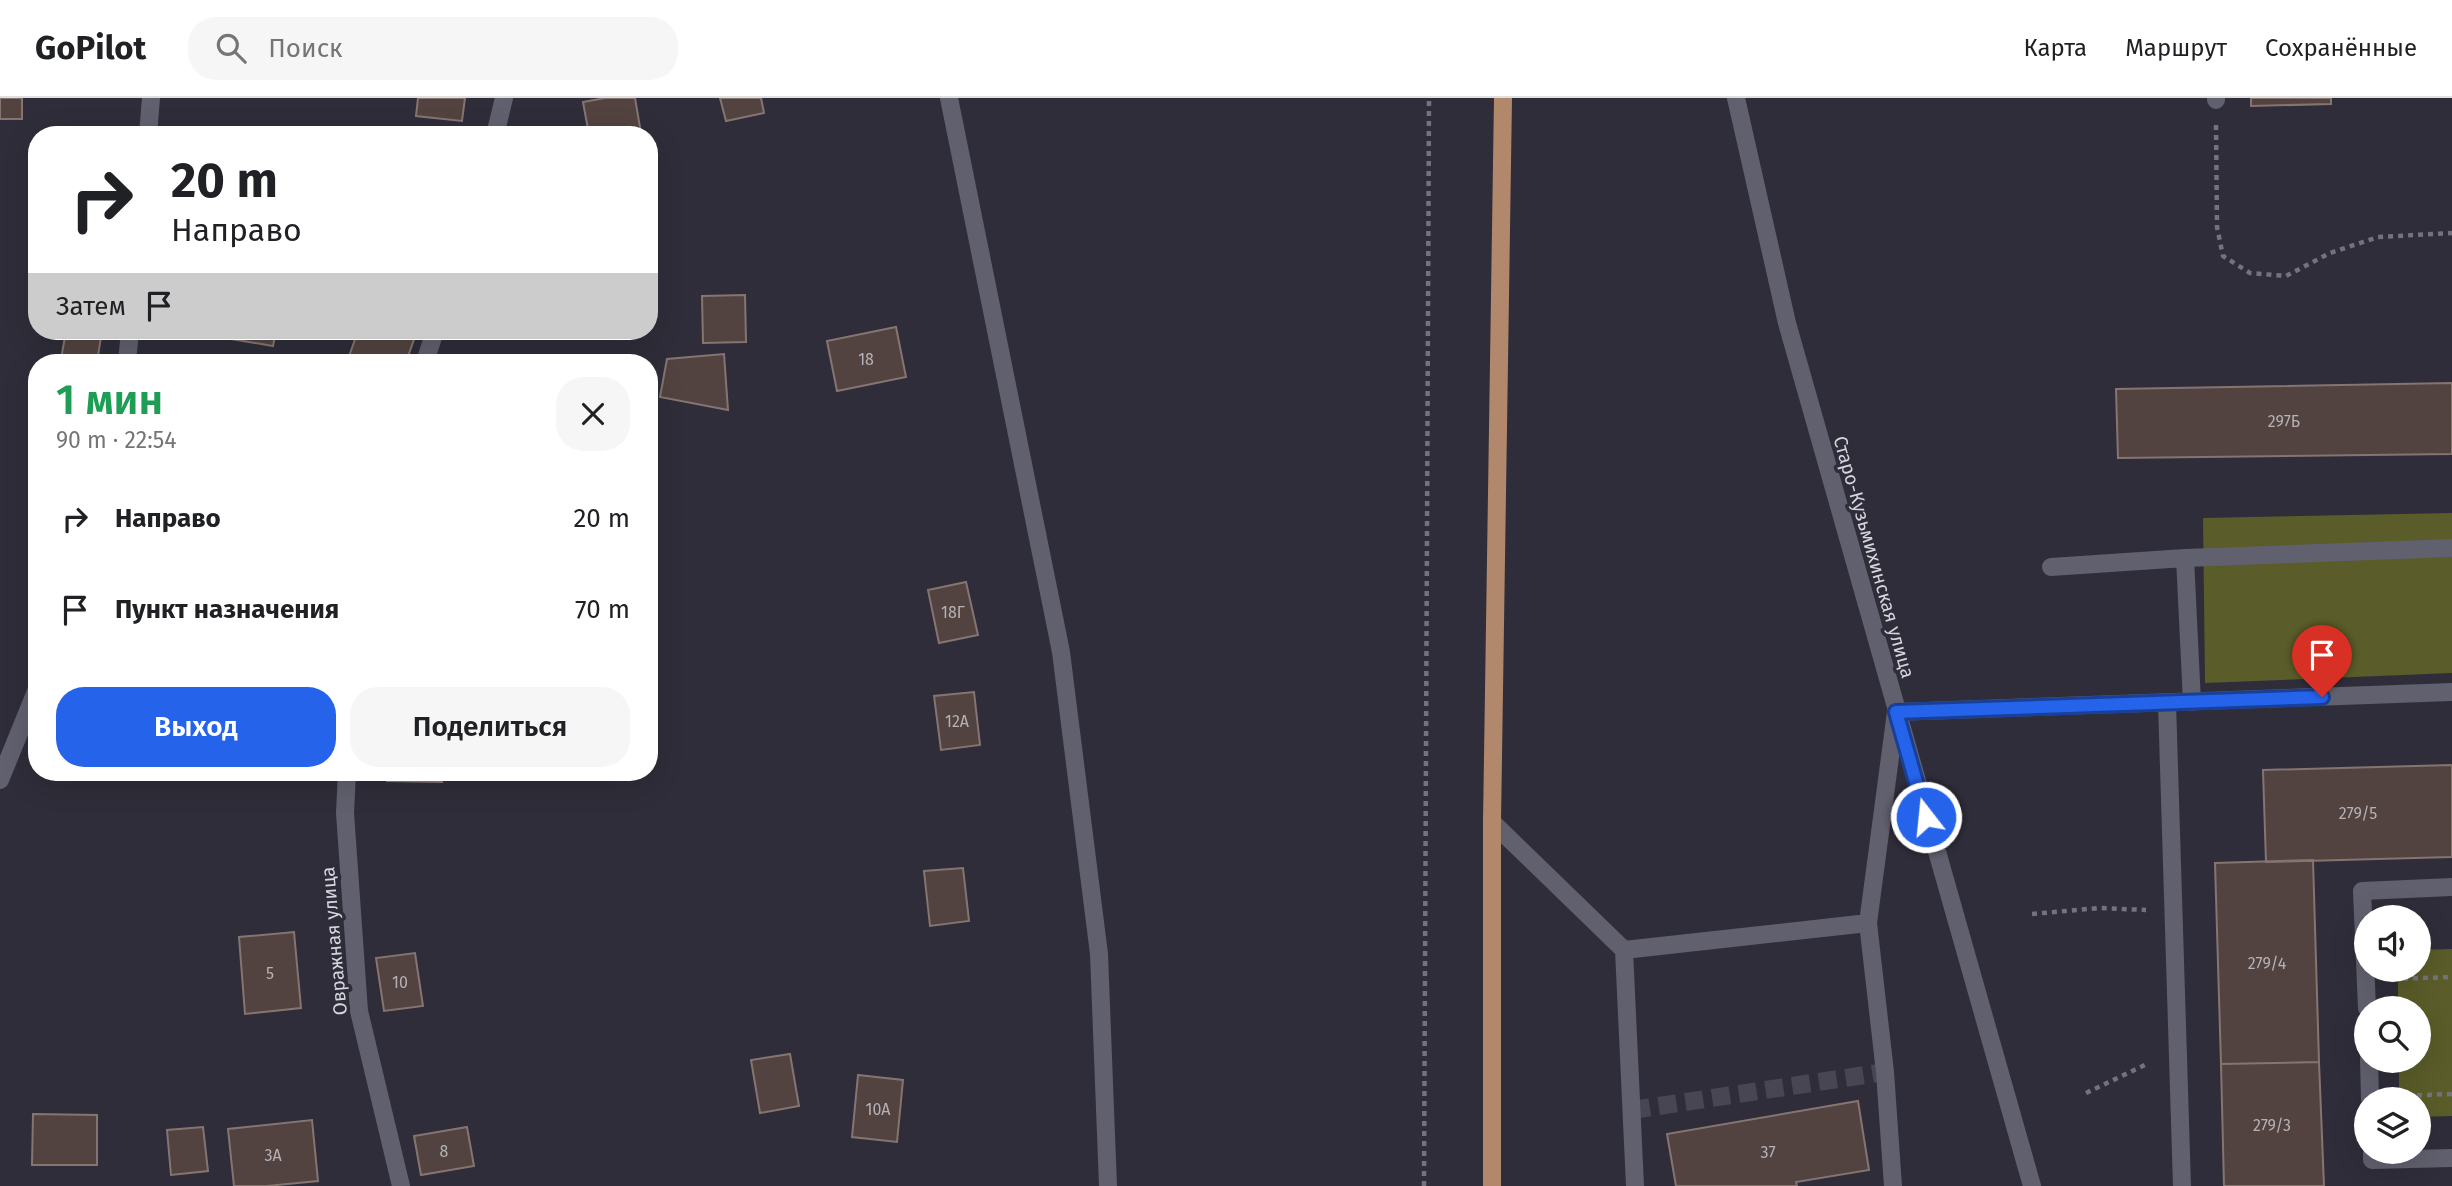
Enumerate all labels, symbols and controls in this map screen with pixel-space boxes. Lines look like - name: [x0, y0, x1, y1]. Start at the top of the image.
- search box: [188, 17, 678, 80]
- text: GoPilot: [35, 28, 146, 68]
- icon: search: [212, 29, 250, 67]
- text: Поиск: [268, 33, 343, 64]
- text: Карта: [2024, 34, 2087, 62]
- text: Маршрут: [2125, 34, 2227, 62]
- text: Сохранённые: [2265, 34, 2417, 62]
- text: 20 m: [171, 151, 278, 210]
- icon: right: [56, 154, 147, 245]
- text: Направо: [171, 211, 302, 249]
- icon: arrive: [140, 287, 178, 325]
- text: Затем: [56, 291, 126, 322]
- house number: 18: [858, 350, 874, 369]
- text: 1 мин: [56, 375, 163, 425]
- button: close: [556, 377, 630, 451]
- house number: 297Б: [2268, 412, 2300, 431]
- text: 90 m · 22:54: [56, 426, 177, 454]
- street label: Старо-Кузьмихинская улица: [1828, 433, 1920, 681]
- icon: right: [56, 500, 94, 538]
- text: Направо: [115, 503, 221, 534]
- text: 20 m: [573, 503, 630, 534]
- icon: arrive: [56, 591, 94, 629]
- text: Пункт назначения: [115, 594, 339, 625]
- text: 70 m: [575, 594, 630, 625]
- house number: 18Г: [941, 603, 965, 622]
- pin: [2292, 625, 2352, 697]
- icon: arrive: [2303, 636, 2341, 674]
- button: Выход: [56, 687, 336, 767]
- button: Поделиться: [350, 687, 630, 767]
- house number: 12А: [945, 712, 970, 731]
- position arrow: [1889, 780, 1963, 854]
- house number: 279/5: [2339, 804, 2377, 823]
- street label: Овражная улица: [316, 866, 352, 1016]
- map controls: [2354, 905, 2431, 1164]
- button: sound: [2354, 905, 2431, 982]
- house number: 279/4: [2248, 954, 2287, 973]
- house number: 5: [266, 964, 274, 983]
- house number: 10: [392, 973, 408, 992]
- button: search: [2354, 996, 2431, 1073]
- button: layers: [2354, 1087, 2431, 1164]
- house number: 10А: [865, 1100, 891, 1119]
- house number: 279/3: [2253, 1116, 2291, 1135]
- house number: 8: [440, 1142, 449, 1161]
- house number: 37: [1760, 1143, 1776, 1162]
- house number: 3А: [264, 1146, 282, 1165]

